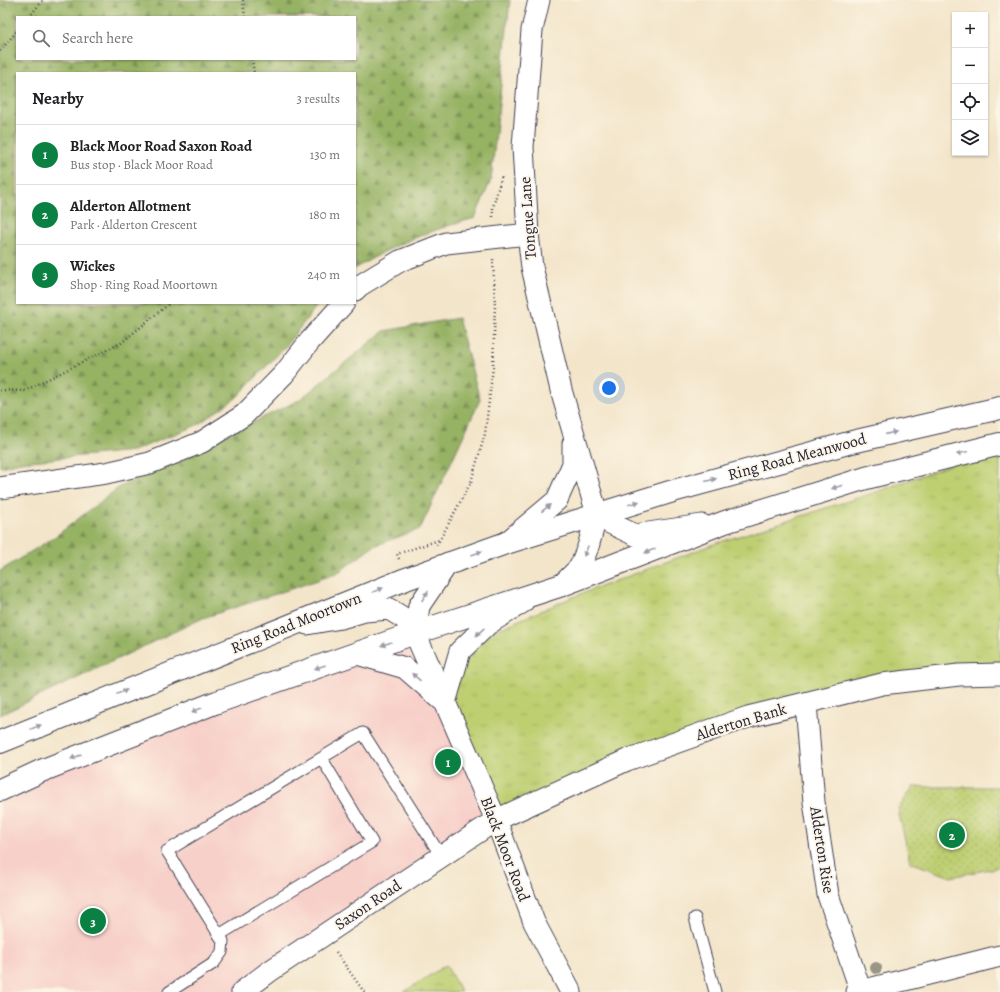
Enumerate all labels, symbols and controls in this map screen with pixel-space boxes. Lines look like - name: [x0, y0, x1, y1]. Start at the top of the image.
- map controls: [952, 12, 988, 156]
- button: +: [952, 12, 988, 48]
- search box: [16, 16, 356, 60]
- icon: search: [30, 27, 52, 49]
- text: Search here: [62, 28, 133, 48]
- button: −: [952, 48, 988, 84]
- button: locate: [952, 84, 988, 120]
- text: Nearby: [32, 87, 83, 110]
- text: 3 results: [296, 90, 340, 107]
- button: layers: [952, 120, 988, 156]
- text: Black Moor Road Saxon Road: [70, 136, 252, 156]
- text: 1: [43, 146, 47, 163]
- text: 130 m: [310, 146, 340, 163]
- text: Bus stop · Black Moor Road: [70, 156, 213, 173]
- street label: Tongue Lane: [514, 176, 542, 260]
- text: Alderton Allotment: [70, 196, 191, 216]
- text: 2: [42, 206, 48, 223]
- text: 180 m: [309, 206, 340, 223]
- text: Park · Alderton Crescent: [70, 216, 197, 233]
- text: Wickes: [70, 256, 115, 276]
- text: 3: [42, 266, 48, 283]
- text: 240 m: [308, 266, 340, 283]
- text: Shop · Ring Road Moortown: [70, 276, 218, 293]
- your location: [599, 378, 619, 398]
- street label: Ring Road Meanwood: [725, 428, 869, 486]
- one-way arrow: [885, 430, 897, 436]
- one-way arrow: [956, 450, 968, 456]
- one-way arrow: [704, 477, 717, 483]
- one-way arrow: [830, 484, 842, 490]
- one-way arrow: [628, 500, 640, 506]
- one-way arrow: [541, 504, 552, 513]
- one-way arrow: [583, 546, 589, 558]
- one-way arrow: [644, 548, 655, 554]
- one-way arrow: [471, 550, 483, 556]
- street label: Ring Road Moortown: [227, 587, 365, 659]
- one-way arrow: [372, 587, 384, 593]
- one-way arrow: [421, 591, 429, 601]
- one-way arrow: [475, 627, 485, 637]
- one-way arrow: [380, 641, 392, 647]
- one-way arrow: [313, 664, 325, 670]
- one-way arrow: [410, 673, 421, 682]
- one-way arrow: [117, 689, 129, 695]
- street label: Alderton Bank: [692, 698, 789, 747]
- one-way arrow: [191, 708, 203, 714]
- one-way arrow: [31, 724, 42, 730]
- pin: 1: [435, 747, 461, 777]
- one-way arrow: [70, 755, 82, 761]
- street label: Black Moor Road: [475, 793, 535, 905]
- street label: Alderton Rise: [804, 804, 840, 895]
- pin: 2: [939, 820, 965, 850]
- street label: Saxon Road: [330, 874, 406, 935]
- pin: 3: [80, 906, 106, 936]

